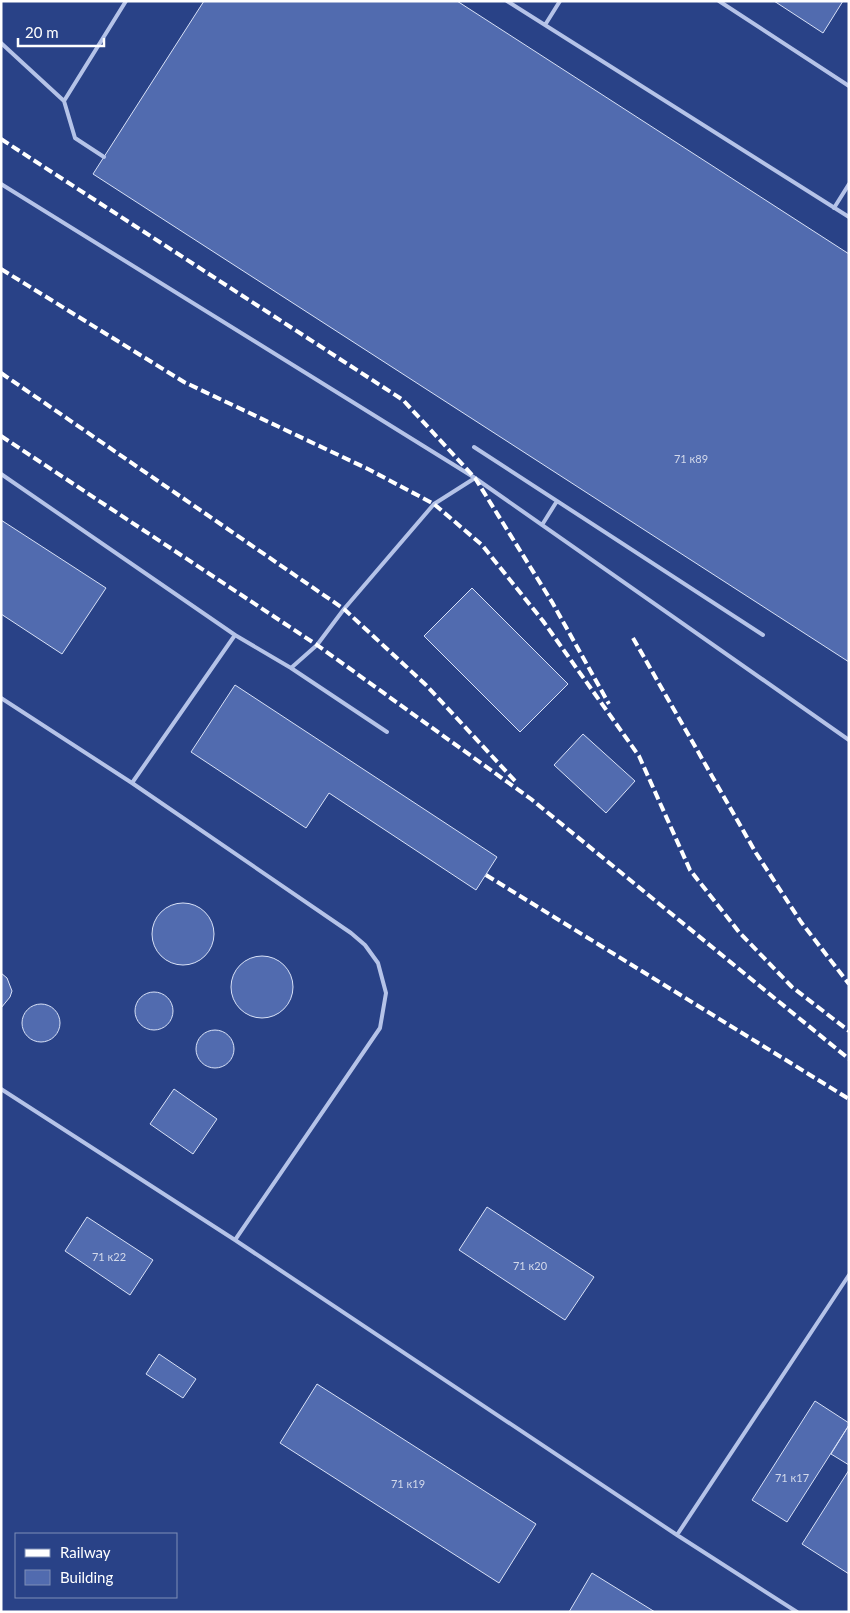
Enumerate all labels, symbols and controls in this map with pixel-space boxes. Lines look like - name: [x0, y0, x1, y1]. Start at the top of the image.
- scale bar: [18, 15, 104, 47]
- text: 20 m: [25, 23, 59, 41]
- house number: 71 к89: [674, 452, 708, 465]
- house number: 71 к22: [92, 1250, 126, 1263]
- house number: 71 к20: [513, 1259, 548, 1272]
- house number: 71 к17: [775, 1471, 809, 1484]
- house number: 71 к19: [391, 1477, 425, 1490]
- legend: [15, 1533, 178, 1598]
- text: Railway: [60, 1543, 111, 1561]
- text: Building: [60, 1568, 113, 1586]

